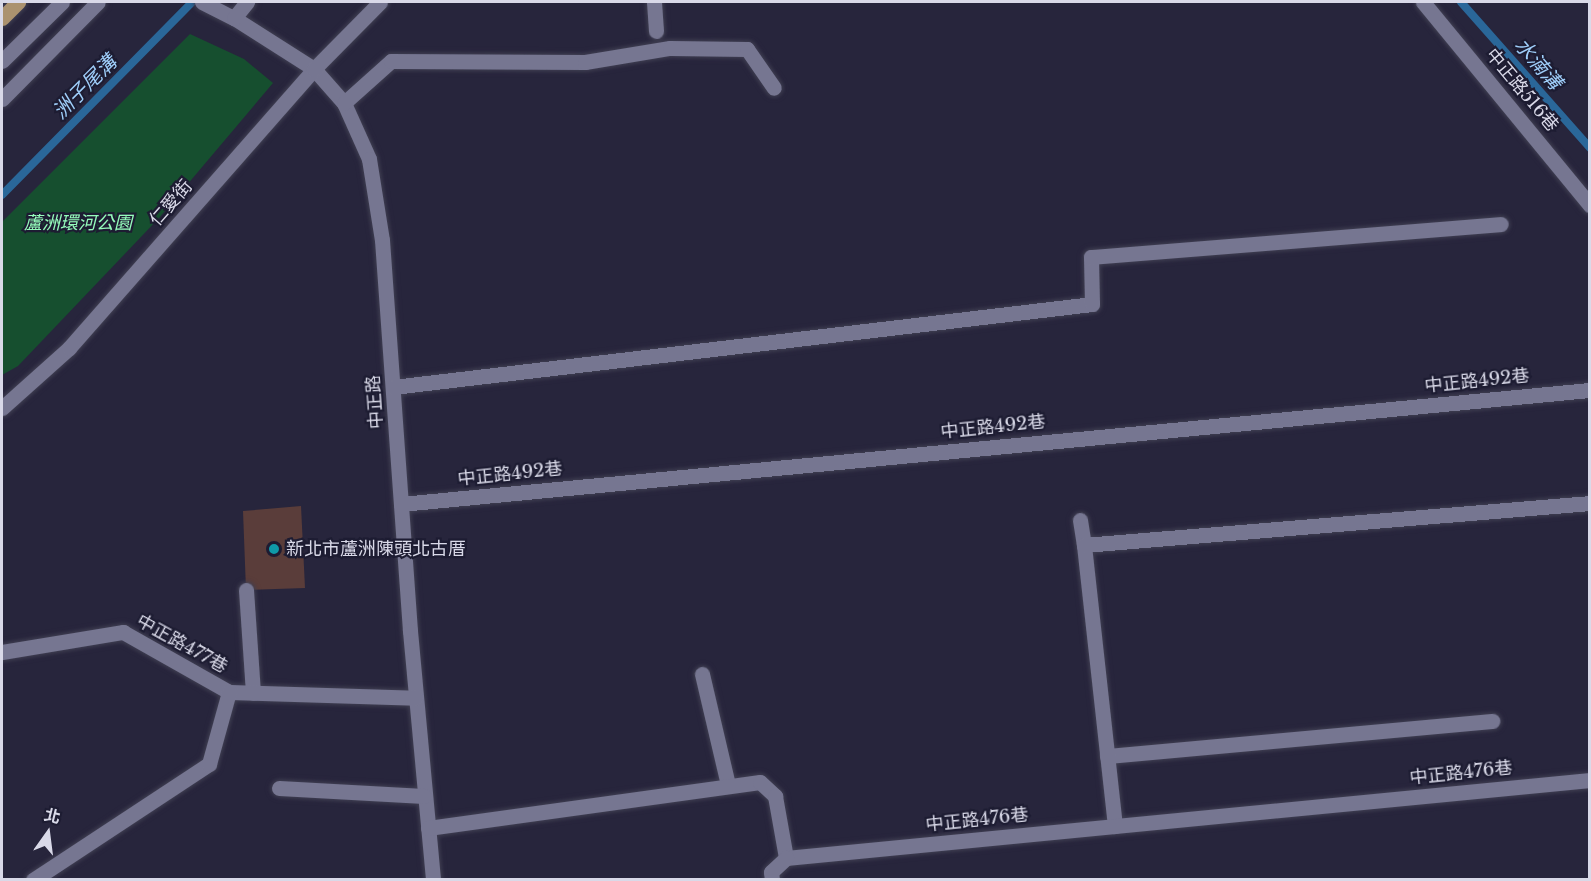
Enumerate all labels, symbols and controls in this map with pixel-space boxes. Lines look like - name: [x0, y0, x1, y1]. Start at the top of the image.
- water label: 水湳溝: [1509, 33, 1567, 95]
- street label: 中正路516巷: [1481, 44, 1563, 136]
- water label: 洲子尾溝: [48, 50, 122, 124]
- street label: 仁愛街: [145, 176, 197, 230]
- park label: 蘆洲環河公園: [24, 212, 132, 234]
- street label: 中正路492巷: [1424, 365, 1530, 397]
- street label: 中正路: [362, 374, 388, 430]
- street label: 中正路492巷: [940, 411, 1046, 443]
- street label: 中正路492巷: [457, 458, 563, 490]
- place label: 新北市蘆洲陳頭北古厝: [286, 538, 466, 560]
- marker: 新北市蘆洲陳頭北古厝: [267, 542, 281, 556]
- street label: 中正路477巷: [133, 610, 231, 678]
- street label: 中正路476巷: [1409, 757, 1513, 789]
- north arrow: [18, 803, 78, 863]
- text: 北: [42, 804, 63, 827]
- street label: 中正路476巷: [925, 804, 1029, 836]

